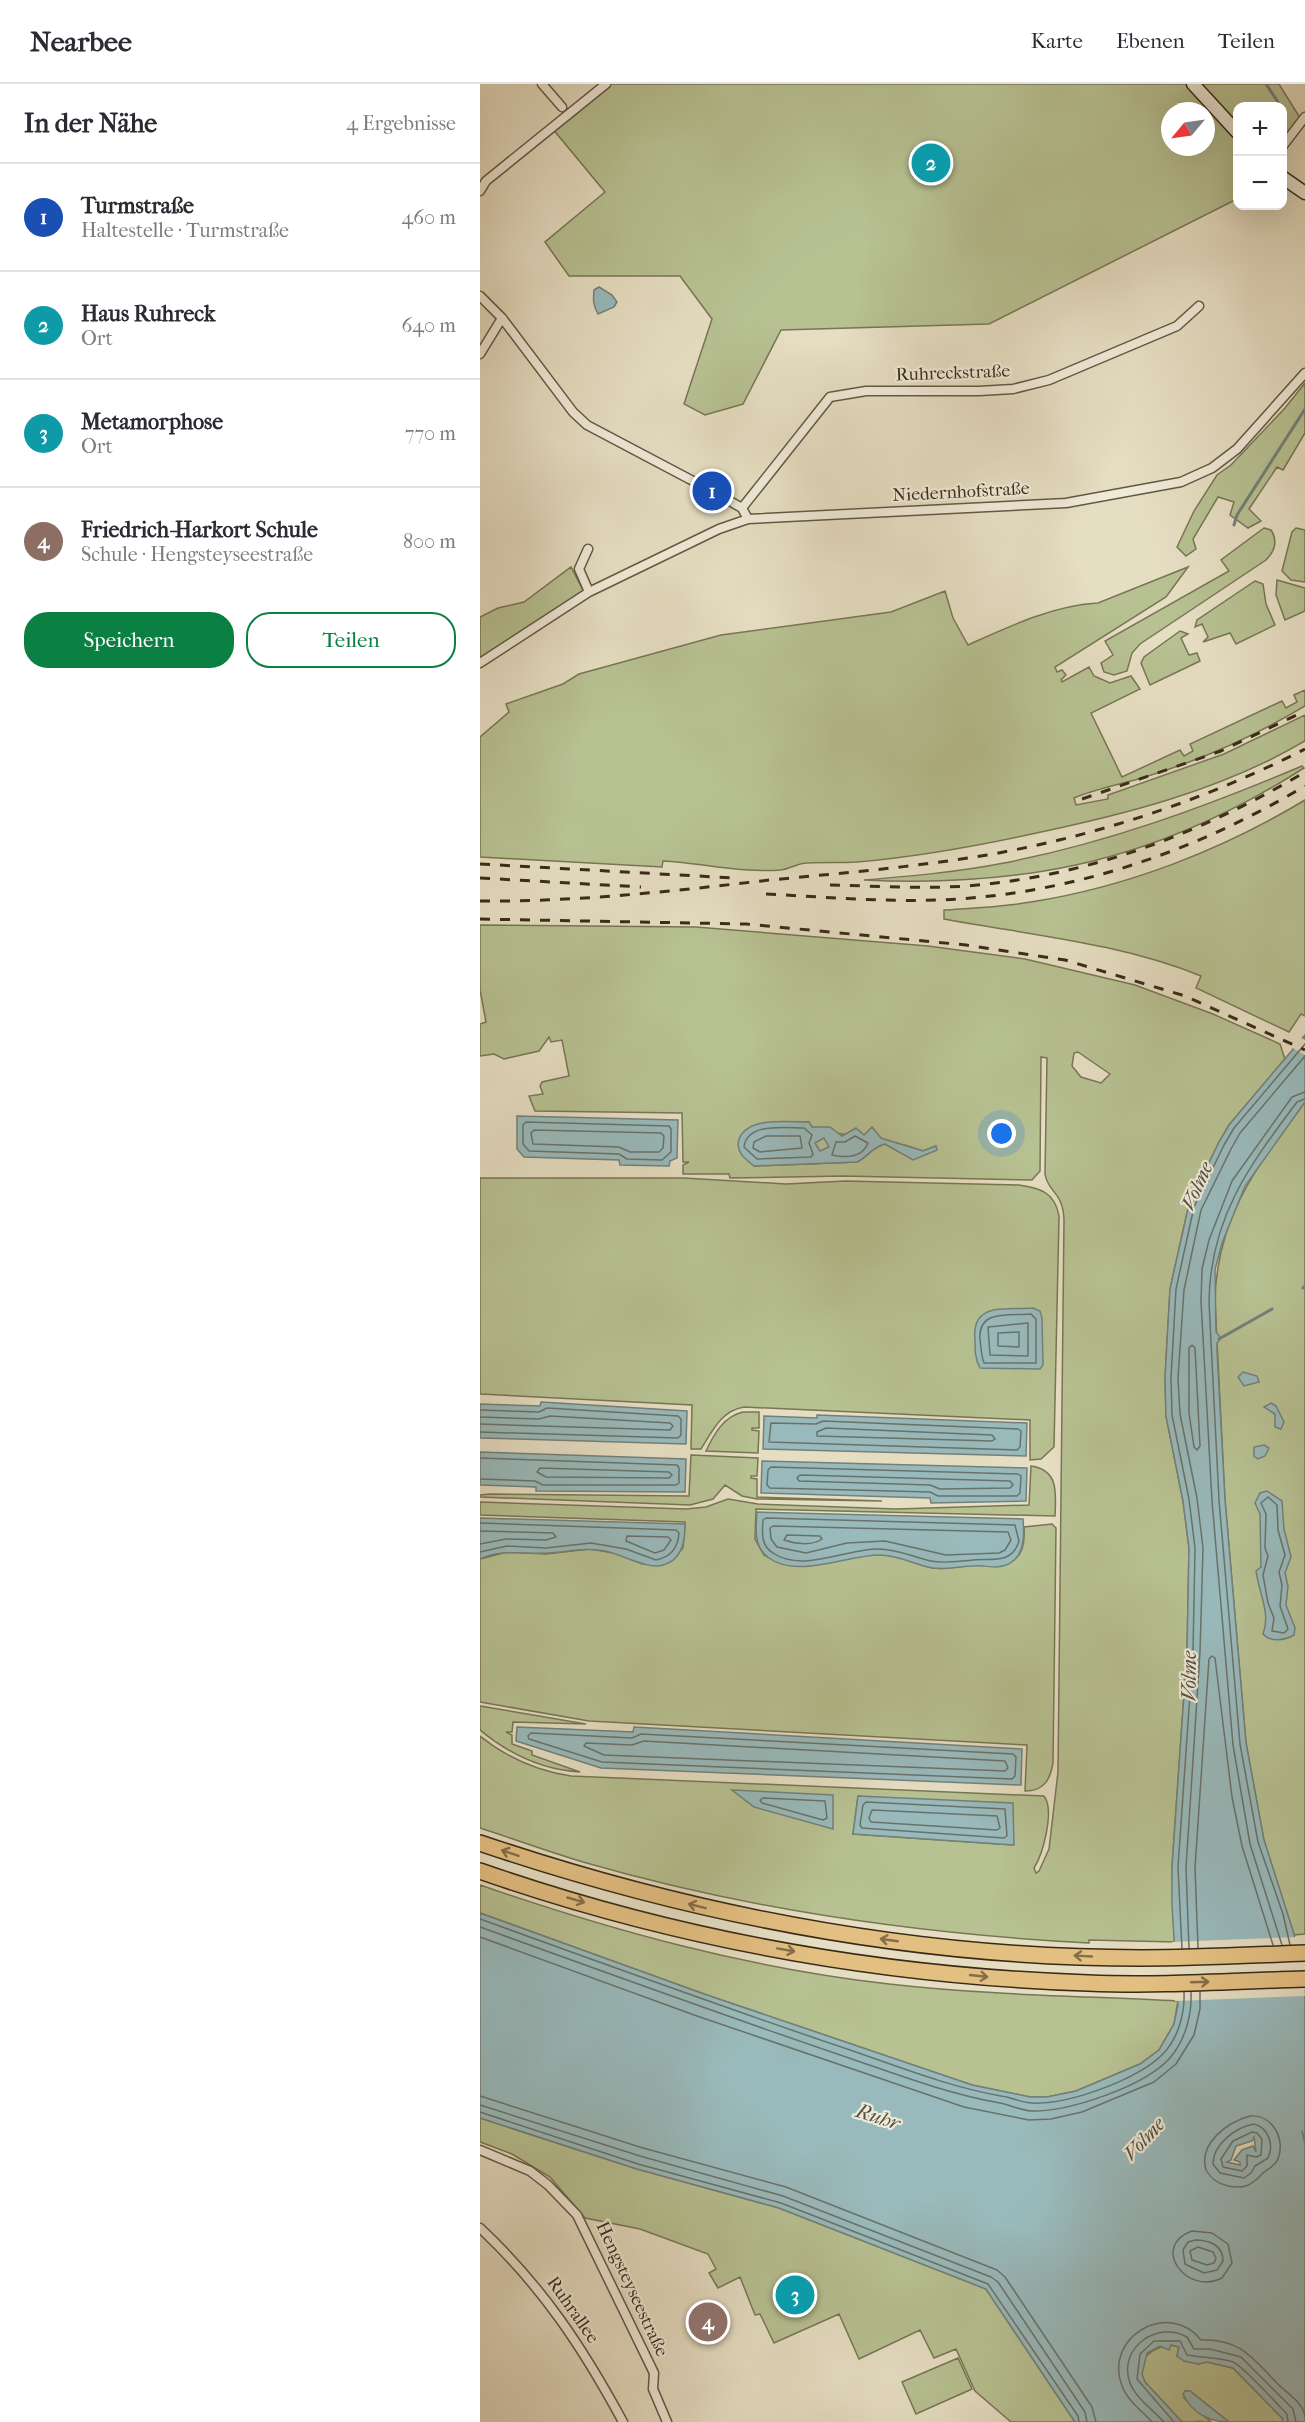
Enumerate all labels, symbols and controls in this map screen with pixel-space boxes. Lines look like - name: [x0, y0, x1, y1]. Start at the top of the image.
- text: Nearbee: [30, 25, 132, 58]
- text: Karte: [1031, 29, 1083, 53]
- text: Ebenen: [1116, 29, 1185, 53]
- text: Teilen: [1218, 29, 1275, 53]
- north arrow: [1161, 102, 1215, 156]
- map controls: [1233, 102, 1287, 210]
- button: +: [1233, 102, 1287, 156]
- text: In der Nähe: [24, 108, 157, 139]
- text: 4 Ergebnisse: [346, 112, 456, 135]
- pin: 2: [912, 140, 950, 185]
- button: −: [1233, 156, 1287, 210]
- text: Turmstraße: [81, 193, 194, 219]
- text: 1: [40, 206, 47, 229]
- text: 460 m: [401, 206, 456, 229]
- text: Haltestelle · Turmstraße: [81, 219, 289, 242]
- text: Haus Ruhreck: [81, 301, 215, 327]
- text: 2: [38, 314, 49, 337]
- text: 640 m: [401, 314, 456, 337]
- text: Ort: [81, 327, 113, 350]
- street label: Ruhreckstraße: [895, 361, 1011, 385]
- text: Metamorphose: [81, 409, 223, 435]
- text: 3: [39, 422, 48, 445]
- text: 770 m: [405, 422, 456, 445]
- text: Ort: [81, 435, 113, 458]
- pin: 1: [692, 468, 732, 514]
- street label: Niedernhofstraße: [892, 478, 1030, 506]
- text: Friedrich-Harkort Schule: [81, 517, 318, 543]
- text: 4: [38, 530, 49, 553]
- text: 800 m: [403, 530, 456, 553]
- text: Schule · Hengsteyseestraße: [81, 543, 313, 566]
- button: Speichern: [24, 612, 234, 668]
- button: Teilen: [246, 612, 456, 668]
- your location: [987, 1119, 1016, 1148]
- water label: Volme: [1176, 1158, 1218, 1214]
- water label: Volme: [1178, 1650, 1201, 1701]
- one-way arrow: [501, 1846, 520, 1857]
- one-way arrow: [566, 1895, 585, 1907]
- one-way arrow: [688, 1899, 707, 1911]
- one-way arrow: [880, 1935, 900, 1946]
- one-way arrow: [775, 1945, 795, 1956]
- one-way arrow: [1074, 1951, 1094, 1962]
- one-way arrow: [968, 1971, 988, 1982]
- one-way arrow: [1190, 1976, 1210, 1988]
- water label: Ruhr: [851, 2099, 905, 2135]
- water label: Volme: [1119, 2112, 1170, 2165]
- street label: Hengsteyseestraße: [592, 2218, 673, 2360]
- pin: 3: [776, 2272, 814, 2318]
- street label: Ruhrallee: [542, 2273, 604, 2348]
- pin: 4: [688, 2300, 728, 2344]

